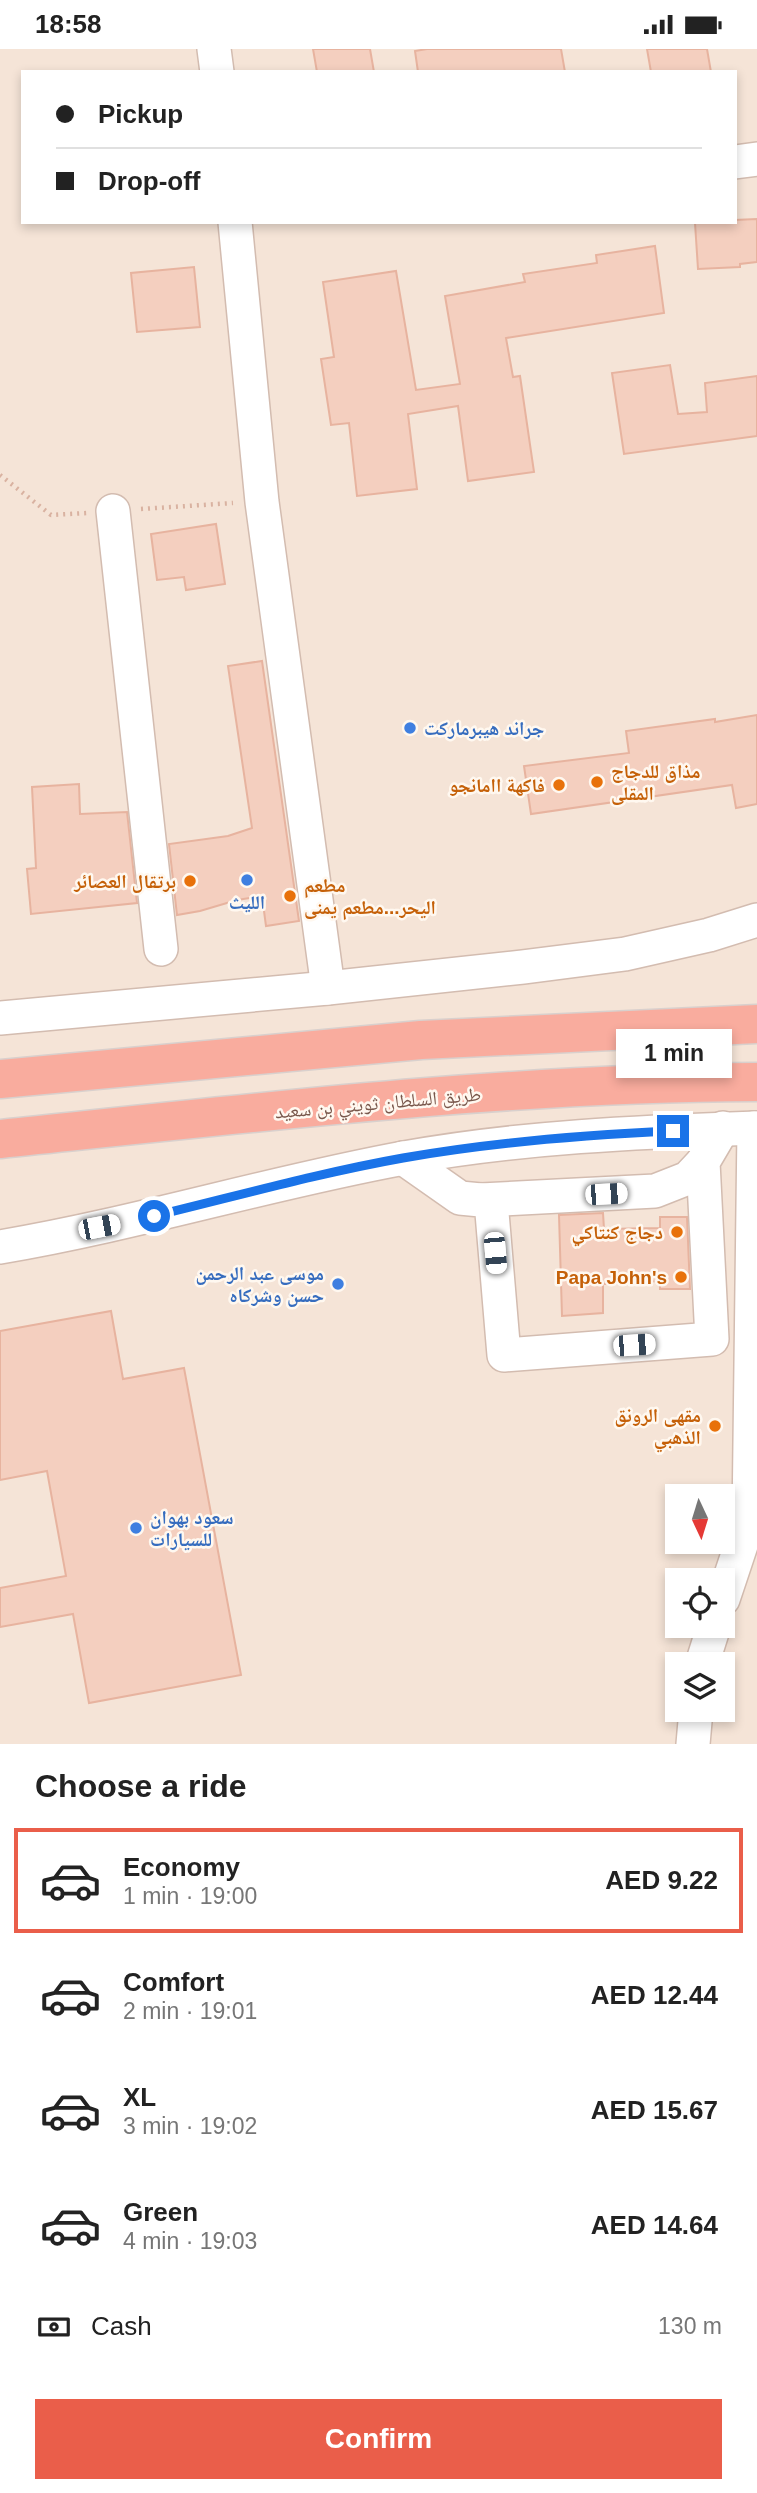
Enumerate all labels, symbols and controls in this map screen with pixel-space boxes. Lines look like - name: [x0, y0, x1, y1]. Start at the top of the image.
- text: 18:58: [35, 9, 102, 39]
- text: Pickup: [98, 99, 183, 129]
- text: Drop-off: [98, 166, 201, 196]
- place label: جراند ه‍يبرماركت: [424, 718, 544, 739]
- marker: جراند ه‍يبرماركت: [402, 720, 418, 736]
- place label: مذاق للدجاج المقلى: [611, 761, 701, 805]
- marker: مذاق للدجاج المقلى: [589, 774, 605, 790]
- place label: فاكه‍ة اامانجو: [449, 775, 545, 796]
- marker: فاكه‍ة اامانجو: [551, 777, 567, 793]
- place label: برتقال العصاىٔر: [73, 871, 176, 893]
- marker: الليث: [239, 872, 255, 888]
- marker: برتقال العصاىٔر: [182, 873, 198, 889]
- place label: مطعم اليحر...مطعم يمنى: [304, 875, 436, 920]
- marker: مطعم اليحر...مطعم يمنى: [282, 888, 298, 904]
- place label: الليث: [229, 892, 265, 913]
- callout: 1 min: [615, 1030, 731, 1079]
- text: 1 min: [644, 1040, 704, 1066]
- street label: طريق السلطان ثويني بن سعيد: [274, 1084, 482, 1127]
- route end: [657, 1115, 689, 1147]
- car: [585, 1182, 628, 1206]
- route start: [138, 1200, 170, 1232]
- car: [77, 1213, 122, 1241]
- place label: دجاج كنتاكي: [571, 1222, 663, 1247]
- marker: دجاج كنتاكي: [669, 1224, 685, 1240]
- car: [483, 1231, 508, 1275]
- place label: موسى عبد الرحمن حسن وشركاه: [196, 1263, 324, 1307]
- place label: Papa John's: [556, 1267, 667, 1288]
- marker: Papa John's: [673, 1269, 689, 1285]
- marker: موسى عبد الرحمن حسن وشركاه: [330, 1276, 346, 1292]
- car: [613, 1333, 656, 1357]
- place label: مقهى الرونق الذهبي: [615, 1405, 701, 1452]
- marker: مقهى الرونق الذهبي: [707, 1418, 723, 1434]
- north arrow: [665, 1484, 735, 1554]
- map controls: [665, 1484, 735, 1722]
- place label: سعود بهوان للسيارات: [150, 1507, 234, 1550]
- marker: سعود بهوان للسيارات: [128, 1520, 144, 1536]
- button: locate: [665, 1568, 735, 1638]
- button: layers: [665, 1652, 735, 1722]
- text: Choose a ride: [35, 1768, 247, 1804]
- icon: car: [39, 1849, 102, 1912]
- text: Economy: [123, 1852, 240, 1882]
- text: AED 9.22: [605, 1865, 718, 1895]
- text: 1 min · 19:00: [123, 1883, 257, 1909]
- icon: car: [39, 1964, 102, 2027]
- text: Comfort: [123, 1967, 224, 1997]
- text: AED 12.44: [591, 1980, 718, 2010]
- text: 2 min · 19:01: [123, 1998, 257, 2024]
- icon: car: [39, 2079, 102, 2142]
- text: XL: [123, 2082, 156, 2112]
- text: AED 15.67: [591, 2095, 718, 2125]
- text: 3 min · 19:02: [123, 2113, 257, 2139]
- icon: car: [39, 2194, 102, 2257]
- text: Green: [123, 2197, 198, 2227]
- text: AED 14.64: [591, 2210, 718, 2240]
- text: 4 min · 19:03: [123, 2228, 257, 2254]
- icon: cash: [35, 2308, 73, 2346]
- text: Cash: [91, 2311, 152, 2341]
- text: 130 m: [658, 2313, 722, 2339]
- button: Confirm: [35, 2399, 722, 2479]

